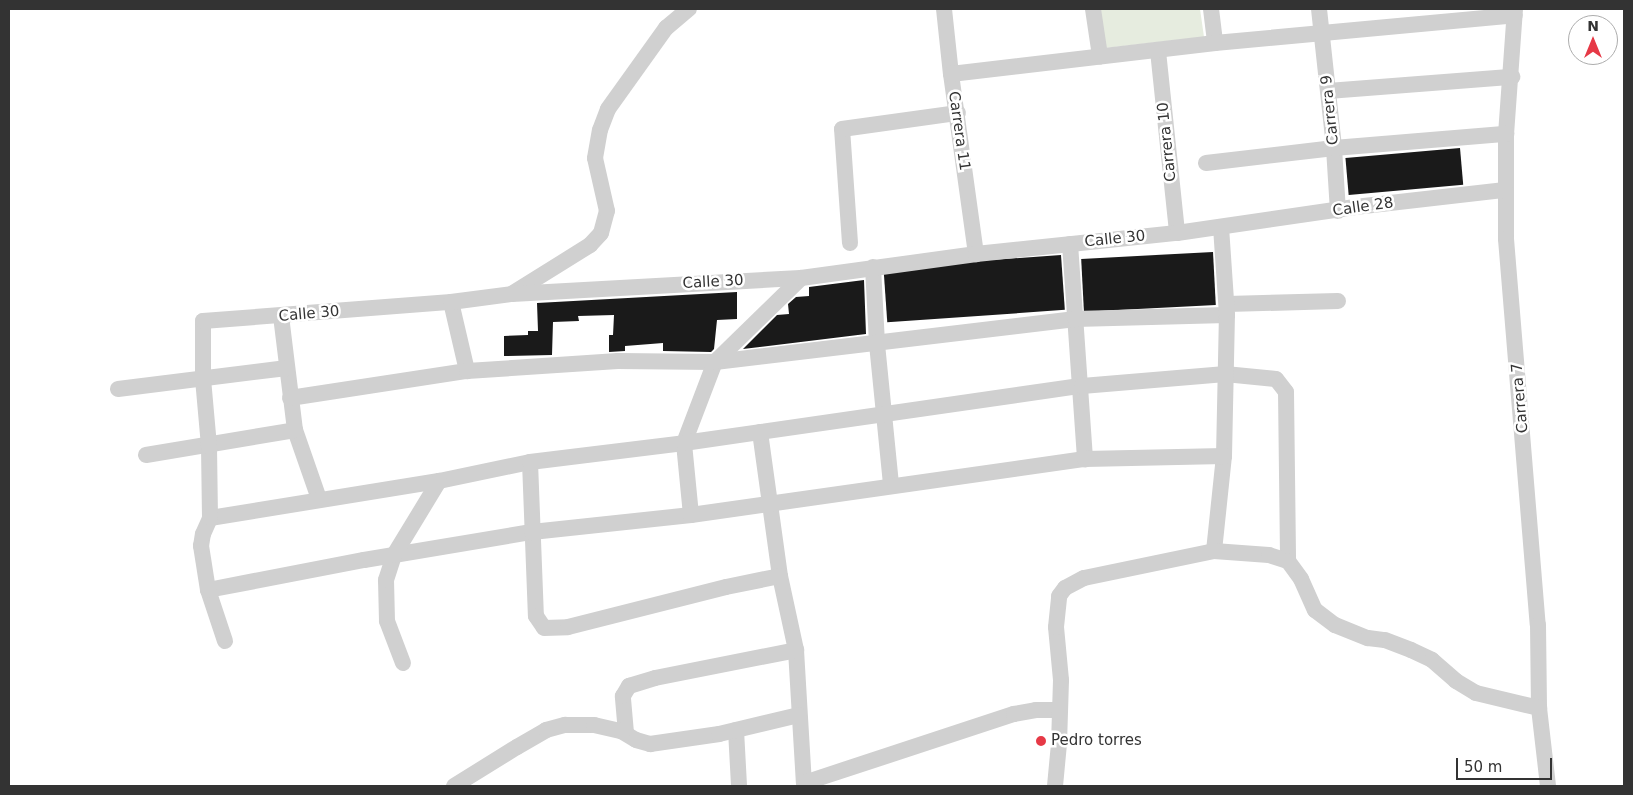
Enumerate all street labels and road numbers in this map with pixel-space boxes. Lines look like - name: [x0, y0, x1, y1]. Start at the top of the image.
- street label: Carrera 9: [1317, 74, 1343, 146]
- street label: Carrera 11: [945, 90, 973, 172]
- street label: Carrera 10: [1154, 101, 1180, 183]
- street label: Calle 28: [1332, 194, 1394, 220]
- street label: Calle 30: [1084, 227, 1146, 251]
- street label: Calle 30: [682, 271, 744, 293]
- street label: Calle 30: [278, 302, 340, 326]
- street label: Carrera 7: [1508, 362, 1532, 434]

